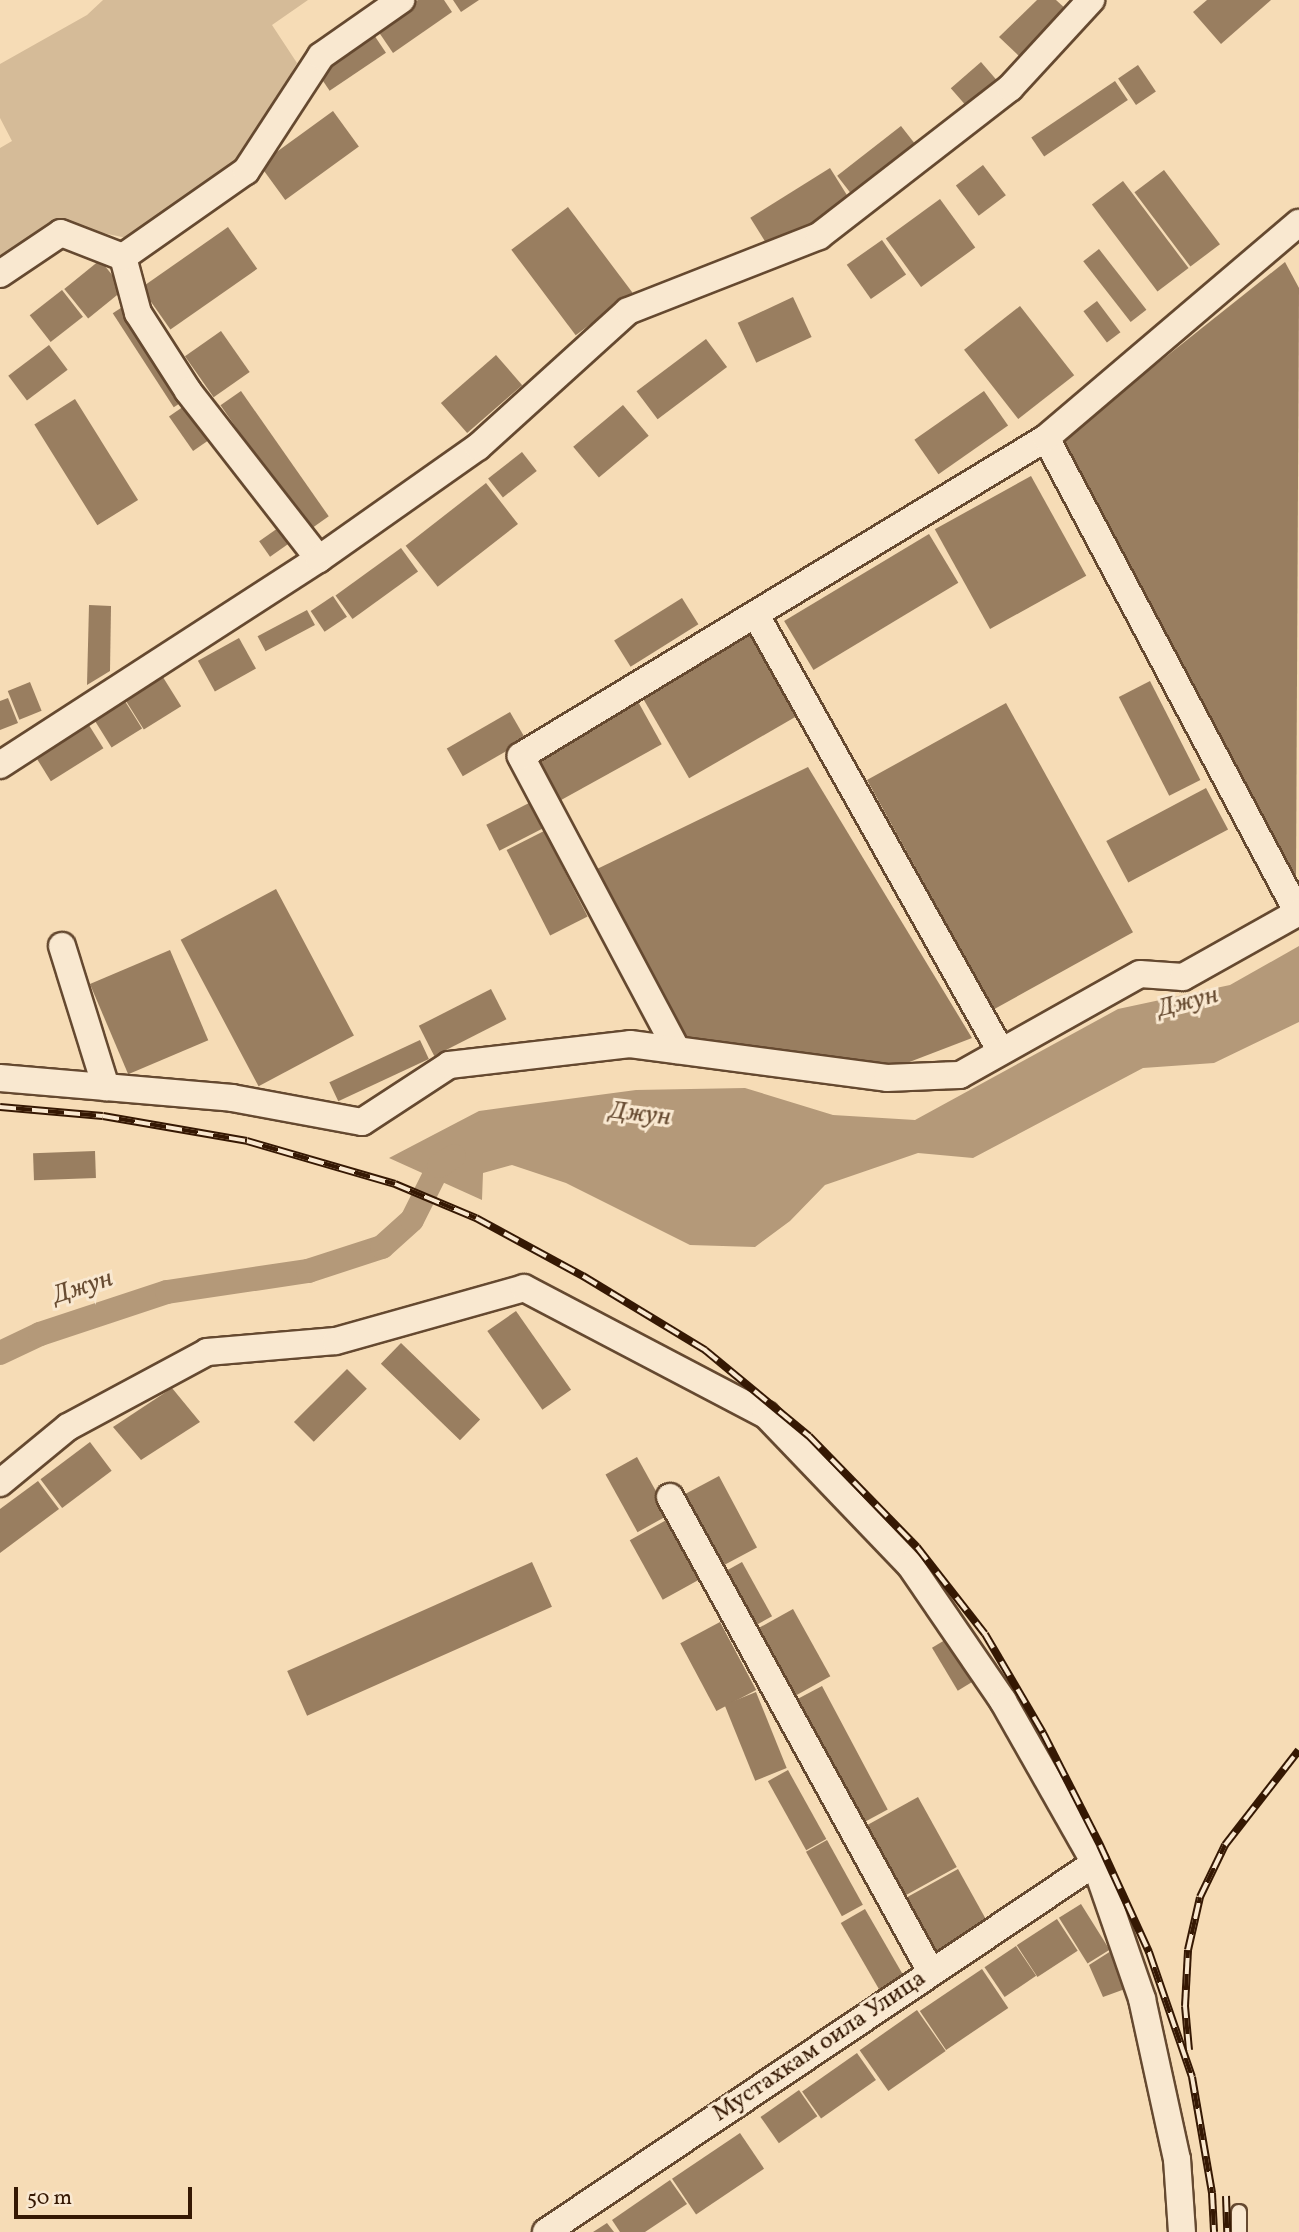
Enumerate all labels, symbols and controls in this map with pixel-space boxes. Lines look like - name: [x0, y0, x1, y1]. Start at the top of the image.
- water label: Джун: [1154, 980, 1222, 1026]
- water label: Джун: [607, 1096, 673, 1134]
- water label: Джун: [49, 1264, 117, 1312]
- street label: Мустахкам оила Улица: [708, 1965, 932, 2129]
- scale bar: [18, 2172, 196, 2216]
- text: 50 m: [27, 2184, 72, 2213]

